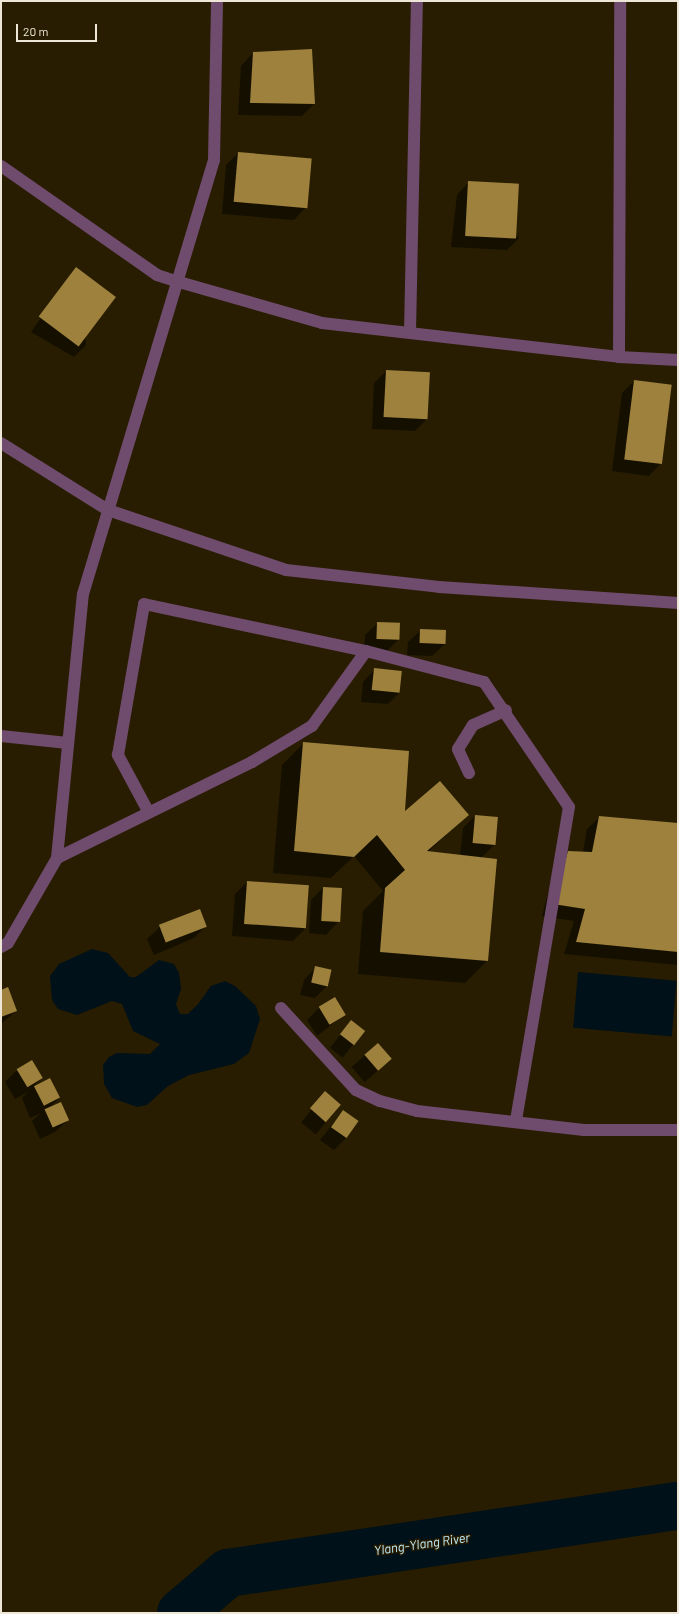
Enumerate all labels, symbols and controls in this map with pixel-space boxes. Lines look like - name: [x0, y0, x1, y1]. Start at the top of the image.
- scale bar: [18, 16, 99, 42]
- text: 20 m: [23, 24, 49, 38]
- water label: Ylang-Ylang River: [373, 1530, 471, 1558]

